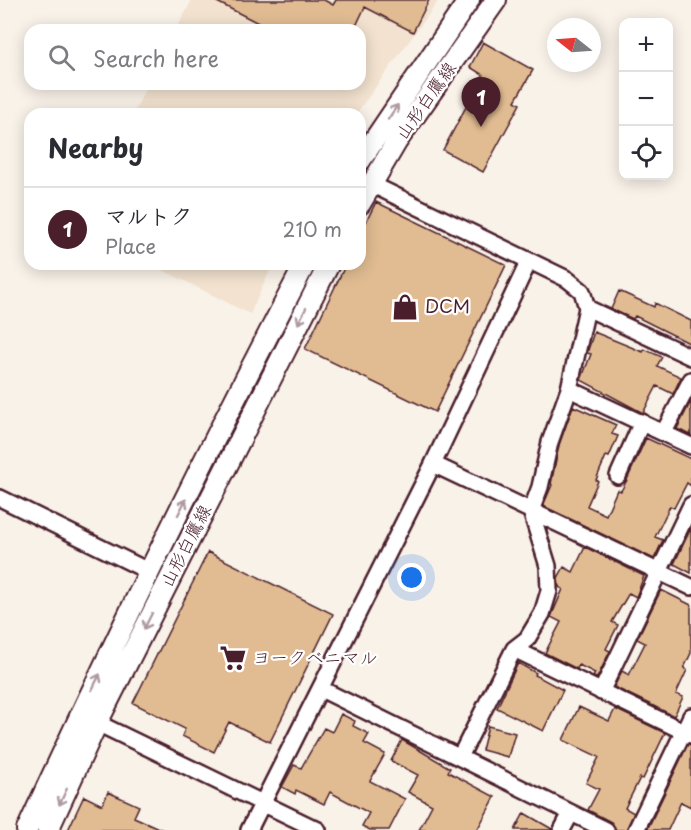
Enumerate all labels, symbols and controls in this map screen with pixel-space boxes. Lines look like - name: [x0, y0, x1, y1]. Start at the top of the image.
- north arrow: [547, 18, 601, 72]
- map controls: [619, 18, 673, 180]
- button: +: [619, 18, 673, 72]
- search box: [24, 24, 366, 90]
- icon: search: [45, 41, 78, 74]
- text: Search here: [93, 41, 219, 74]
- street label: 山形白鷹線: [388, 56, 462, 145]
- button: −: [619, 72, 673, 126]
- pin: 1: [462, 78, 500, 127]
- one-way arrow: [387, 105, 399, 121]
- button: locate: [619, 126, 673, 180]
- text: Nearby: [48, 128, 143, 167]
- text: マルトク: [105, 198, 193, 231]
- text: 1: [63, 214, 72, 244]
- text: 210 m: [283, 214, 342, 244]
- text: Place: [105, 231, 156, 261]
- shop icon: DCM: [390, 292, 420, 322]
- place label: DCM: [425, 292, 470, 319]
- one-way arrow: [296, 307, 308, 324]
- street label: 山形白鷹線: [152, 499, 217, 592]
- one-way arrow: [176, 499, 188, 516]
- your location: [397, 563, 426, 592]
- one-way arrow: [142, 612, 153, 630]
- supermarket icon: ヨークベニマル: [218, 643, 248, 673]
- place label: ヨークベニマル: [253, 643, 378, 670]
- one-way arrow: [90, 673, 102, 691]
- one-way arrow: [56, 787, 68, 805]

